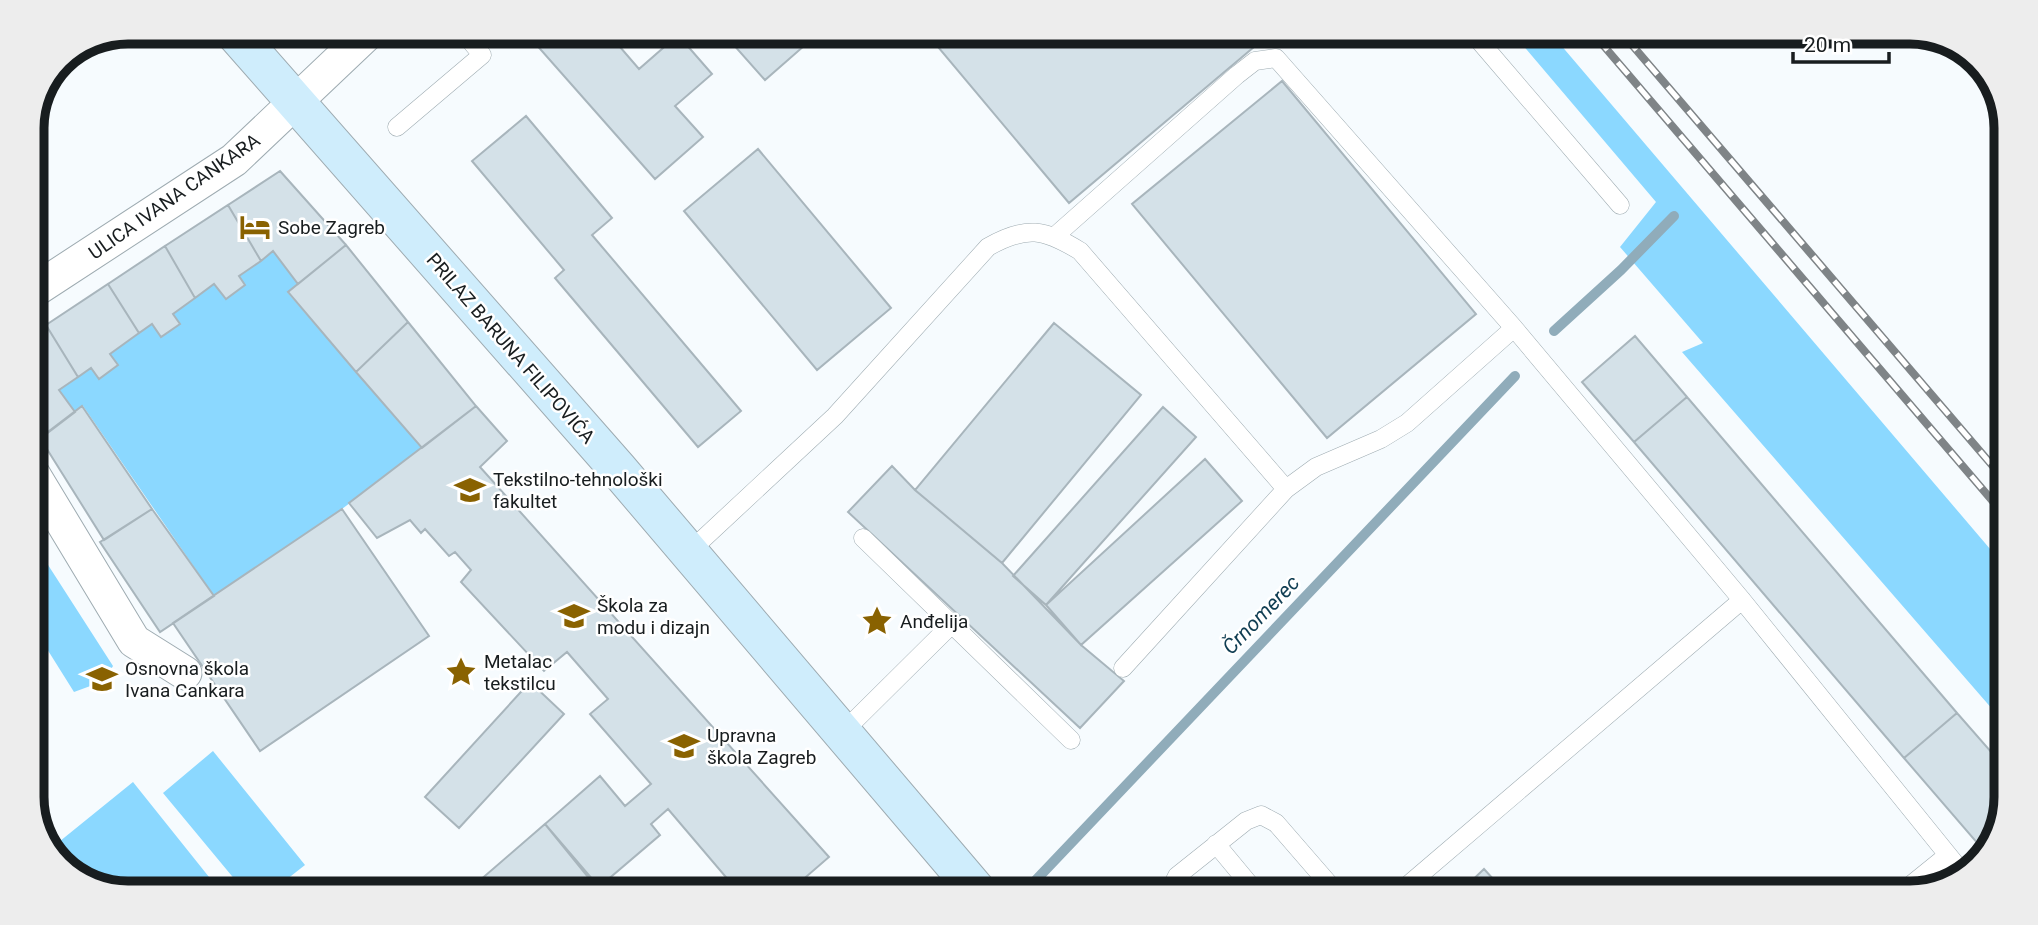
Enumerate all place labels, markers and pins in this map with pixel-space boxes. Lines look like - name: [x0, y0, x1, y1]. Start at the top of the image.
- hotel icon: Sobe Zagreb: [238, 210, 272, 244]
- place label: Sobe Zagreb: [278, 216, 385, 239]
- place label: Tekstilno-tehnološki fakultet: [493, 468, 663, 513]
- school or university icon: Tekstilno-tehnološki fakultet: [453, 473, 487, 507]
- place label: Škola za modu i dizajn: [597, 594, 710, 639]
- school or university icon: Škola za modu i dizajn: [557, 599, 591, 633]
- place icon: Anđelija: [860, 604, 894, 638]
- place label: Anđelija: [900, 610, 968, 633]
- place label: Metalac tekstilcu: [484, 650, 556, 695]
- place icon: Metalac tekstilcu: [444, 655, 478, 689]
- place label: Osnovna škola Ivana Cankara: [125, 657, 249, 702]
- school or university icon: Osnovna škola Ivana Cankara: [85, 662, 119, 696]
- place label: Upravna škola Zagreb: [707, 724, 816, 769]
- school or university icon: Upravna škola Zagreb: [667, 729, 701, 763]

